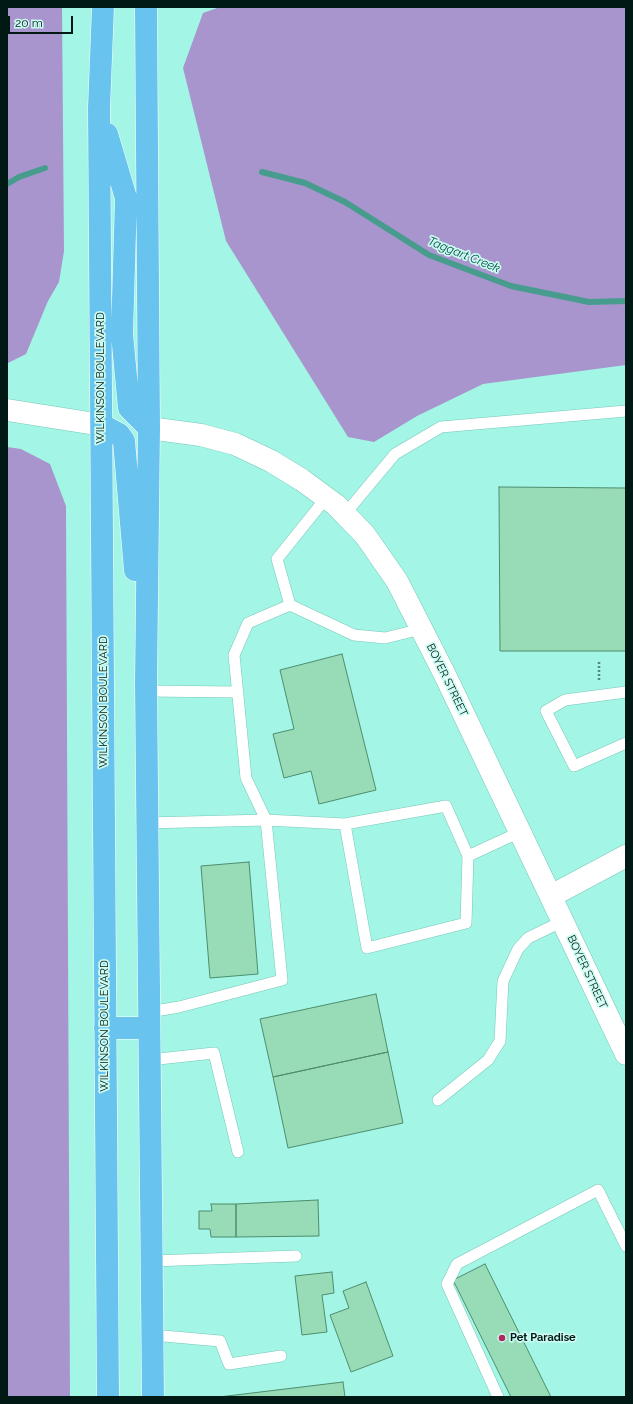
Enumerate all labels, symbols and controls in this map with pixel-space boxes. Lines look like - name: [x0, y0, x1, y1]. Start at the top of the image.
- scale bar: [10, 8, 75, 34]
- text: 20 m: [15, 16, 43, 30]
- water label: Taggart Creek: [426, 234, 502, 276]
- street label: WILKINSON BOULEVARD: [94, 312, 108, 444]
- street label: WILKINSON BOULEVARD: [97, 636, 111, 768]
- street label: BOYER STREET: [424, 641, 470, 719]
- street label: BOYER STREET: [564, 933, 610, 1011]
- street label: WILKINSON BOULEVARD: [98, 960, 112, 1092]
- place label: Pet Paradise: [510, 1331, 576, 1345]
- marker: Pet Paradise: [497, 1333, 507, 1343]

